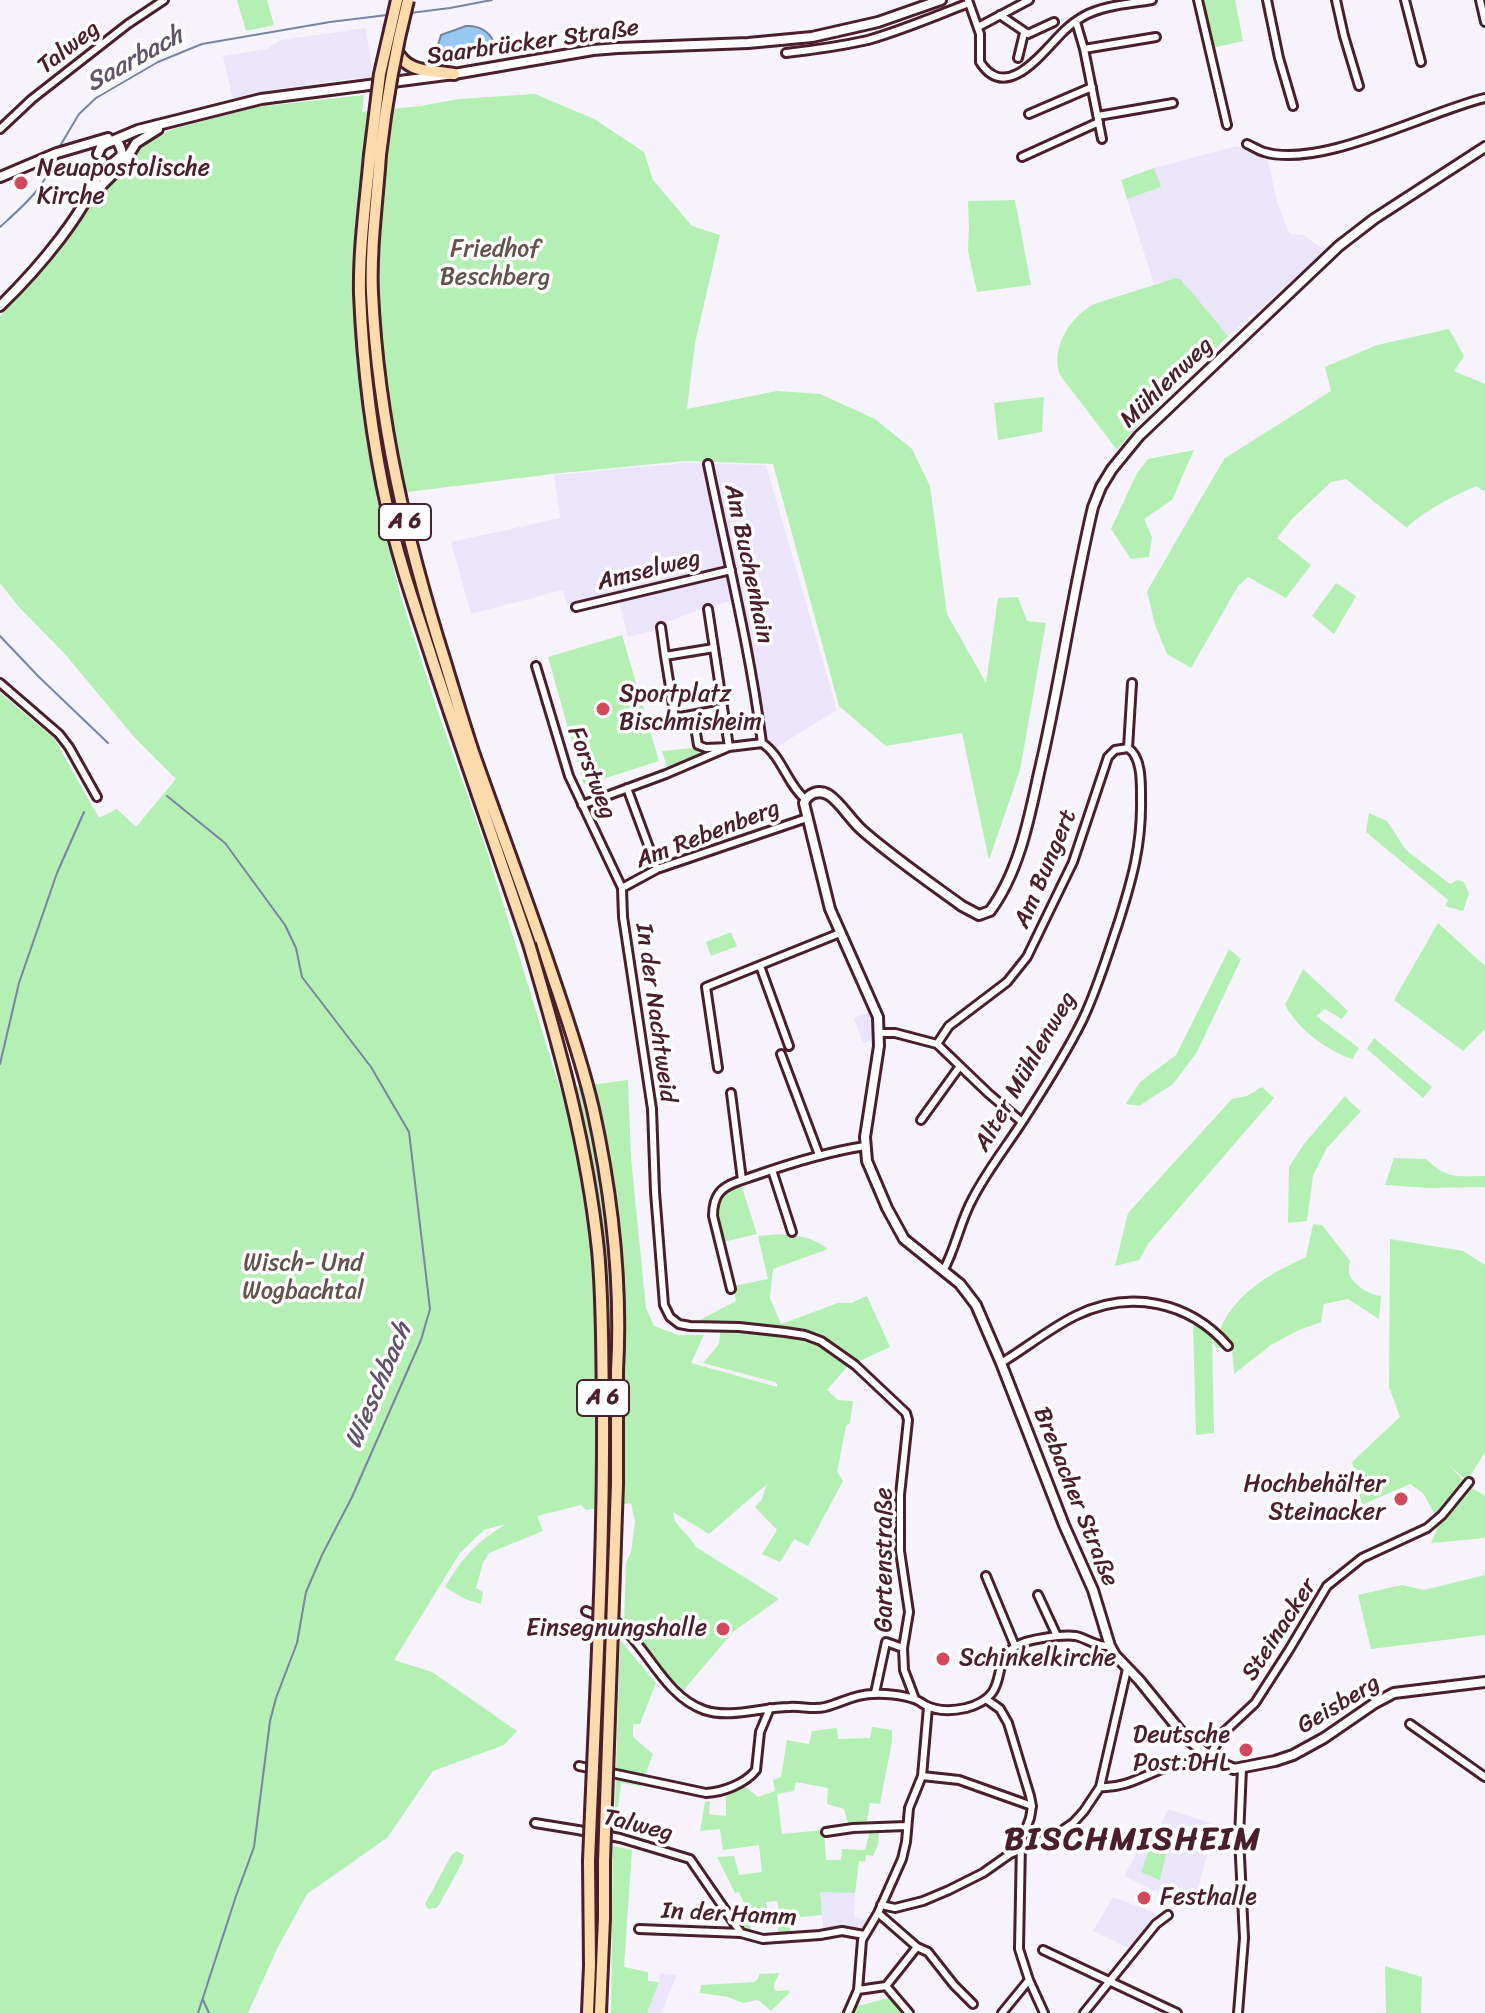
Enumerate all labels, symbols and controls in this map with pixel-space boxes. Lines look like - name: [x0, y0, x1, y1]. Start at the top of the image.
- street label: Saarbrücker Straße: [425, 14, 641, 72]
- street label: Talweg: [32, 15, 106, 81]
- water label: Saarbach: [81, 21, 189, 99]
- place label: Neuapostolische Kirche: [37, 155, 210, 211]
- marker: Neuapostolische Kirche: [12, 174, 30, 192]
- park label: Friedhof Beschberg: [440, 236, 550, 292]
- street label: Mühlenweg: [1114, 332, 1220, 434]
- street label: Am Buchenhain: [717, 482, 779, 646]
- road number: A 6: [379, 504, 431, 540]
- street label: Amselweg: [594, 544, 704, 598]
- place label: Sportplatz Bischmisheim: [619, 681, 762, 737]
- marker: Sportplatz Bischmisheim: [594, 700, 612, 718]
- street label: Forstweg: [560, 723, 622, 823]
- street label: Am Rebenberg: [632, 794, 784, 876]
- street label: Am Bungert: [1008, 805, 1084, 933]
- street label: In der Nachtweid: [628, 921, 682, 1105]
- street label: Alter Mühlenweg: [969, 987, 1083, 1157]
- park label: Wisch- Und Wogbachtal: [242, 1250, 364, 1306]
- water label: Wieschbach: [339, 1319, 419, 1453]
- road number: A 6: [577, 1380, 629, 1416]
- street label: Brebacher Straße: [1026, 1403, 1124, 1591]
- place label: Hochbehälter Steinacker: [1244, 1471, 1385, 1527]
- street label: Gartenstraße: [871, 1487, 899, 1633]
- marker: Hochbehälter Steinacker: [1392, 1490, 1410, 1508]
- street label: Steinacker: [1236, 1573, 1324, 1687]
- place label: Einsegnungshalle: [526, 1615, 707, 1643]
- marker: Einsegnungshalle: [714, 1620, 732, 1638]
- place label: Schinkelkirche: [959, 1645, 1116, 1673]
- marker: Schinkelkirche: [934, 1650, 952, 1668]
- street label: Geisberg: [1292, 1669, 1386, 1741]
- place label: Deutsche Post DHL: [1133, 1722, 1230, 1778]
- marker: Deutsche Post DHL: [1237, 1741, 1255, 1759]
- street label: Talweg: [600, 1803, 676, 1849]
- district label: BISCHMISHEIM: [1006, 1822, 1260, 1860]
- place label: Festhalle: [1160, 1884, 1257, 1912]
- marker: Festhalle: [1135, 1889, 1153, 1907]
- street label: In der Hamm: [661, 1897, 797, 1933]

